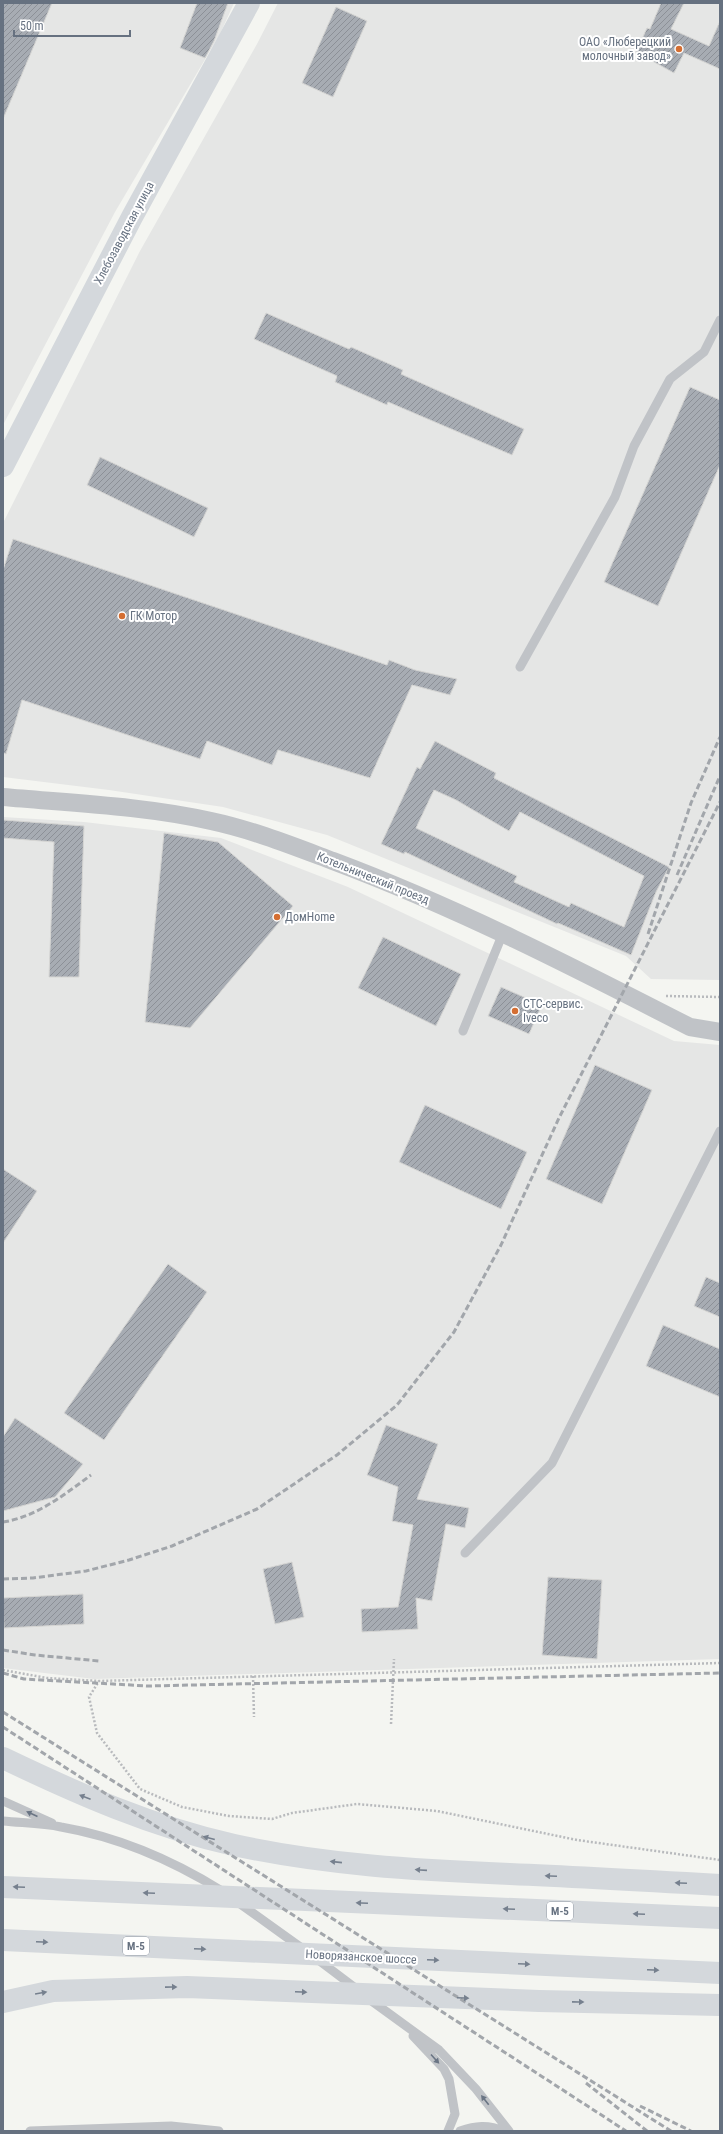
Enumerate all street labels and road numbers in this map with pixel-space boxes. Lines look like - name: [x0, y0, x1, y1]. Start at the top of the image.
- street label: Хлебозаводская улица: [91, 179, 157, 287]
- street label: Котельнический проезд: [315, 849, 432, 907]
- road number: М-5: [547, 1902, 573, 1920]
- road number: М-5: [123, 1937, 149, 1955]
- street label: Новорязанское шоссе: [305, 1947, 417, 1967]

